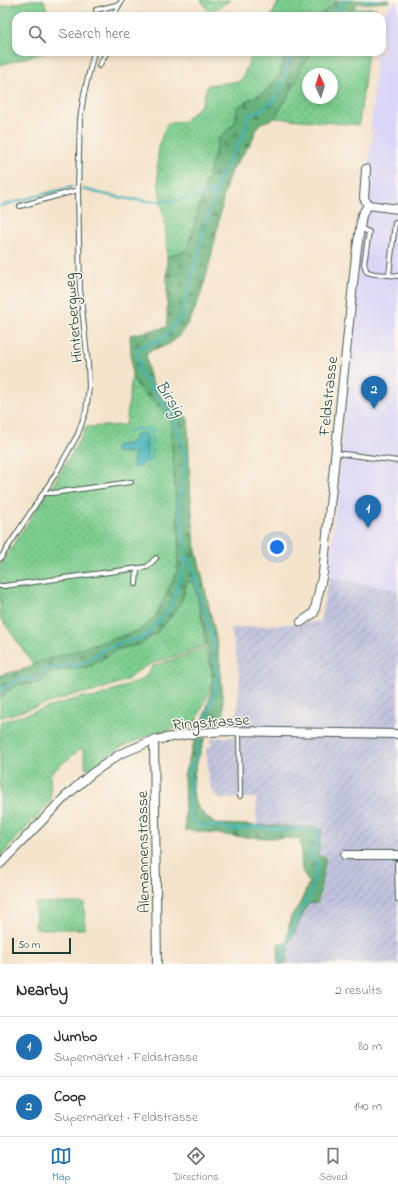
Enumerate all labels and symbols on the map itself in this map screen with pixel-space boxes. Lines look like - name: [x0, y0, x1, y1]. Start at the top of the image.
- north arrow: [302, 68, 338, 104]
- street label: Hinterbergweg: [58, 272, 90, 364]
- street label: Feldstrasse: [313, 354, 345, 438]
- water label: Birsig: [148, 376, 191, 423]
- pin: 2: [361, 376, 387, 409]
- pin: 1: [355, 495, 381, 528]
- your location: [267, 537, 287, 557]
- street label: Ringstrasse: [172, 708, 251, 738]
- street label: Alemannenstrasse: [131, 790, 157, 913]
- scale bar: [12, 936, 71, 955]

